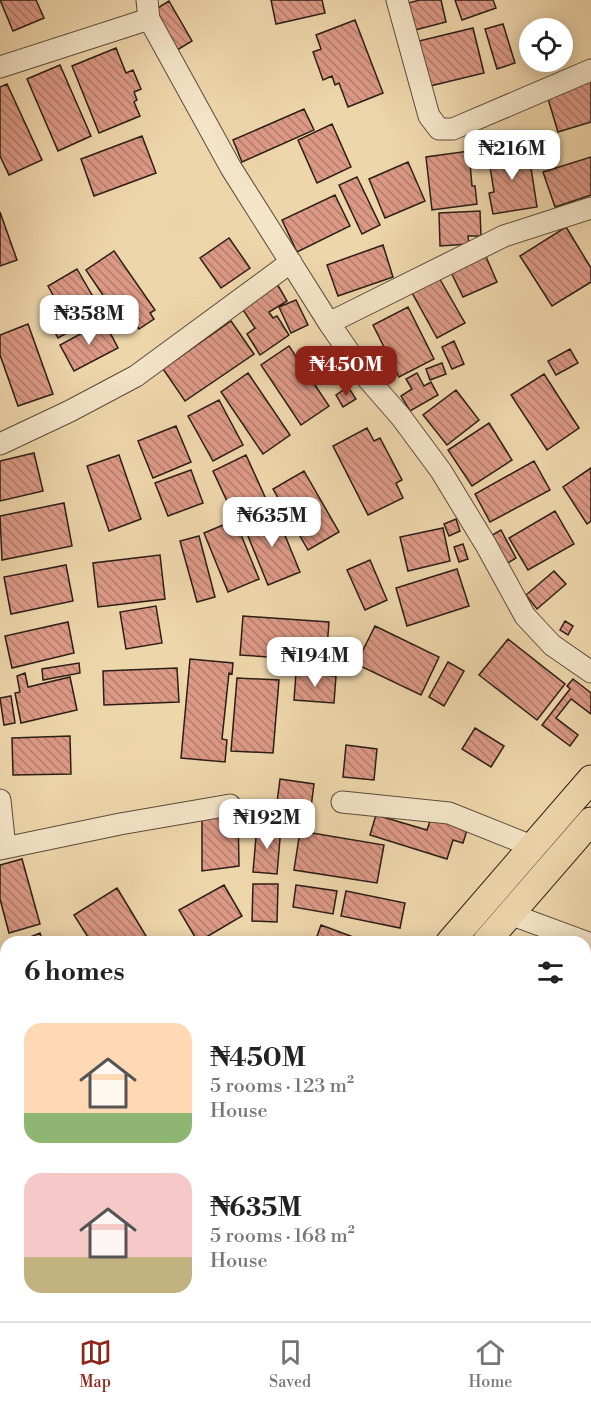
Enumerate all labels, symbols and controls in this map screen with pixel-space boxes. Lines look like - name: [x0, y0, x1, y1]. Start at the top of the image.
- map controls: [519, 18, 573, 72]
- button: locate: [519, 18, 573, 72]
- pin: ₦216M: [470, 130, 554, 181]
- text: ₦216M: [478, 137, 546, 162]
- pin: ₦358M: [47, 295, 131, 346]
- text: ₦358M: [54, 302, 124, 327]
- pin: ₦450M: [304, 346, 388, 397]
- text: ₦450M: [309, 353, 383, 378]
- pin: ₦635M: [230, 497, 314, 548]
- text: ₦635M: [237, 504, 307, 529]
- pin: ₦194M: [273, 637, 357, 688]
- text: ₦194M: [281, 644, 349, 669]
- pin: ₦192M: [225, 799, 309, 850]
- text: ₦192M: [233, 806, 301, 831]
- text: 6 homes: [24, 956, 125, 988]
- icon: filters: [534, 956, 567, 989]
- text: ₦450M: [210, 1042, 306, 1074]
- icon: home: [72, 1047, 144, 1119]
- text: 5 rooms · 123 m²: [210, 1074, 354, 1099]
- text: House: [210, 1099, 268, 1124]
- text: ₦635M: [210, 1192, 302, 1224]
- icon: home: [72, 1197, 144, 1269]
- text: 5 rooms · 168 m²: [210, 1224, 355, 1249]
- text: House: [210, 1249, 268, 1274]
- tab: Map: [79, 1336, 112, 1392]
- tab: Saved: [269, 1336, 311, 1392]
- tab: Home: [468, 1336, 512, 1392]

